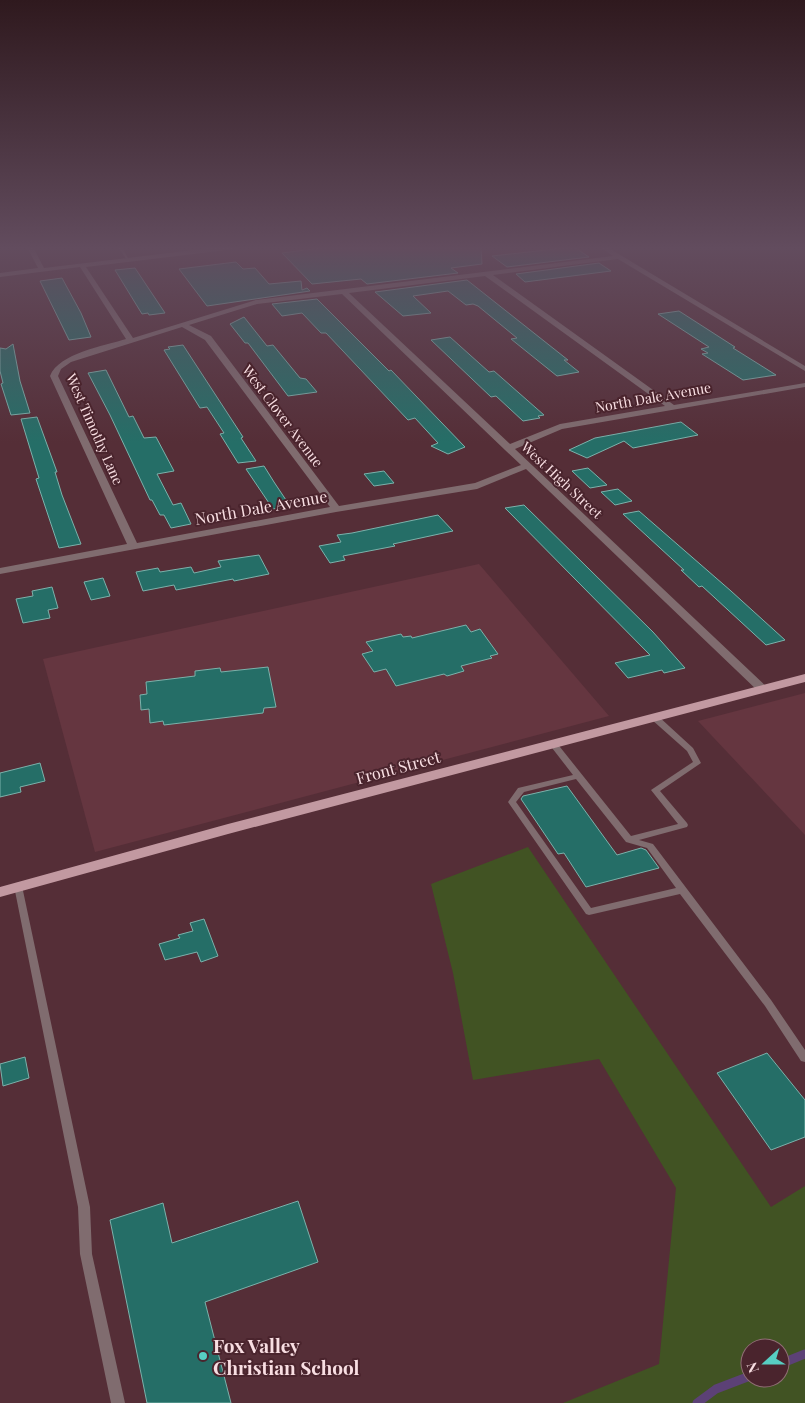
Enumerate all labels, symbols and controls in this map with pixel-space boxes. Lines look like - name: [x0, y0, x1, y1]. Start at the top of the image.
- street label: West Clover Avenue: [238, 360, 328, 471]
- street label: West Timothy Lane: [62, 370, 128, 488]
- street label: North Dale Avenue: [594, 377, 712, 417]
- street label: West High Street: [517, 437, 608, 523]
- street label: North Dale Avenue: [193, 485, 329, 529]
- street label: Front Street: [353, 746, 443, 788]
- place label: Fox Valley Christian School: [213, 1332, 360, 1380]
- north arrow: [740, 1338, 790, 1388]
- marker: Fox Valley Christian School: [197, 1350, 209, 1362]
- text: N: [742, 1360, 763, 1376]

